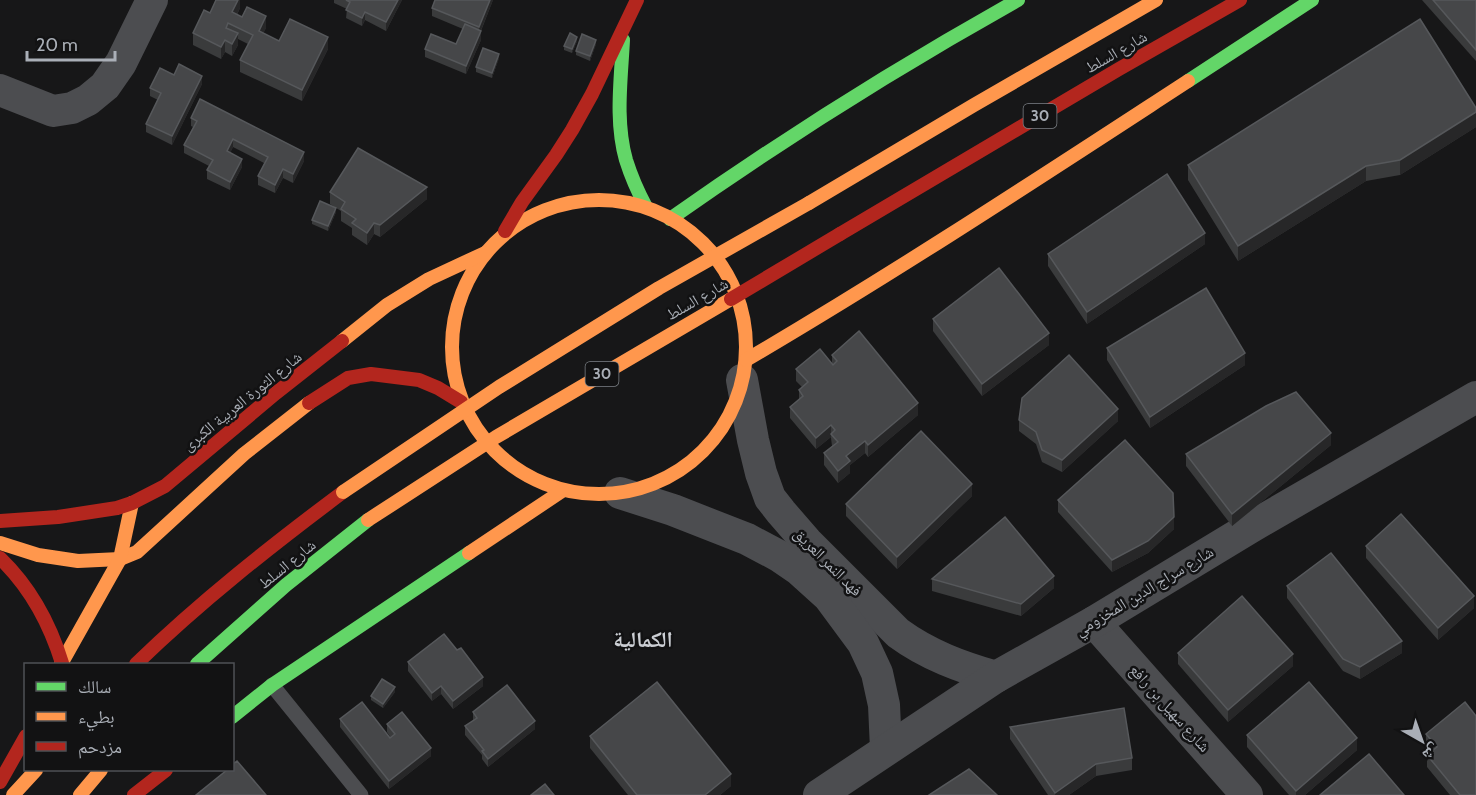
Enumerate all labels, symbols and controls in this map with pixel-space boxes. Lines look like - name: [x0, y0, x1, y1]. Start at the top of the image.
- scale bar: [27, 24, 116, 62]
- street label: شارع السلط: [1082, 27, 1151, 78]
- text: 20 m: [36, 34, 78, 56]
- road number: 30: [1024, 104, 1056, 128]
- street label: شارع السلط: [663, 274, 732, 325]
- street label: شارع الثورة العربية الكبرى: [179, 347, 306, 456]
- road number: 30: [586, 362, 618, 386]
- street label: فهد النمر العريق: [789, 524, 866, 601]
- street label: شارع السلط: [255, 535, 320, 594]
- street label: شارع سراج الدين المخزومي: [1071, 542, 1218, 643]
- district label: الكمالية: [613, 626, 673, 653]
- street label: شارع سهيل بن رافع: [1125, 660, 1214, 756]
- legend: [24, 663, 234, 771]
- text: سالك: [78, 676, 111, 698]
- text: بطيء: [78, 706, 115, 732]
- north arrow: [1392, 711, 1452, 771]
- text: مزدحم: [78, 736, 122, 759]
- text: ش: [1419, 739, 1444, 765]

